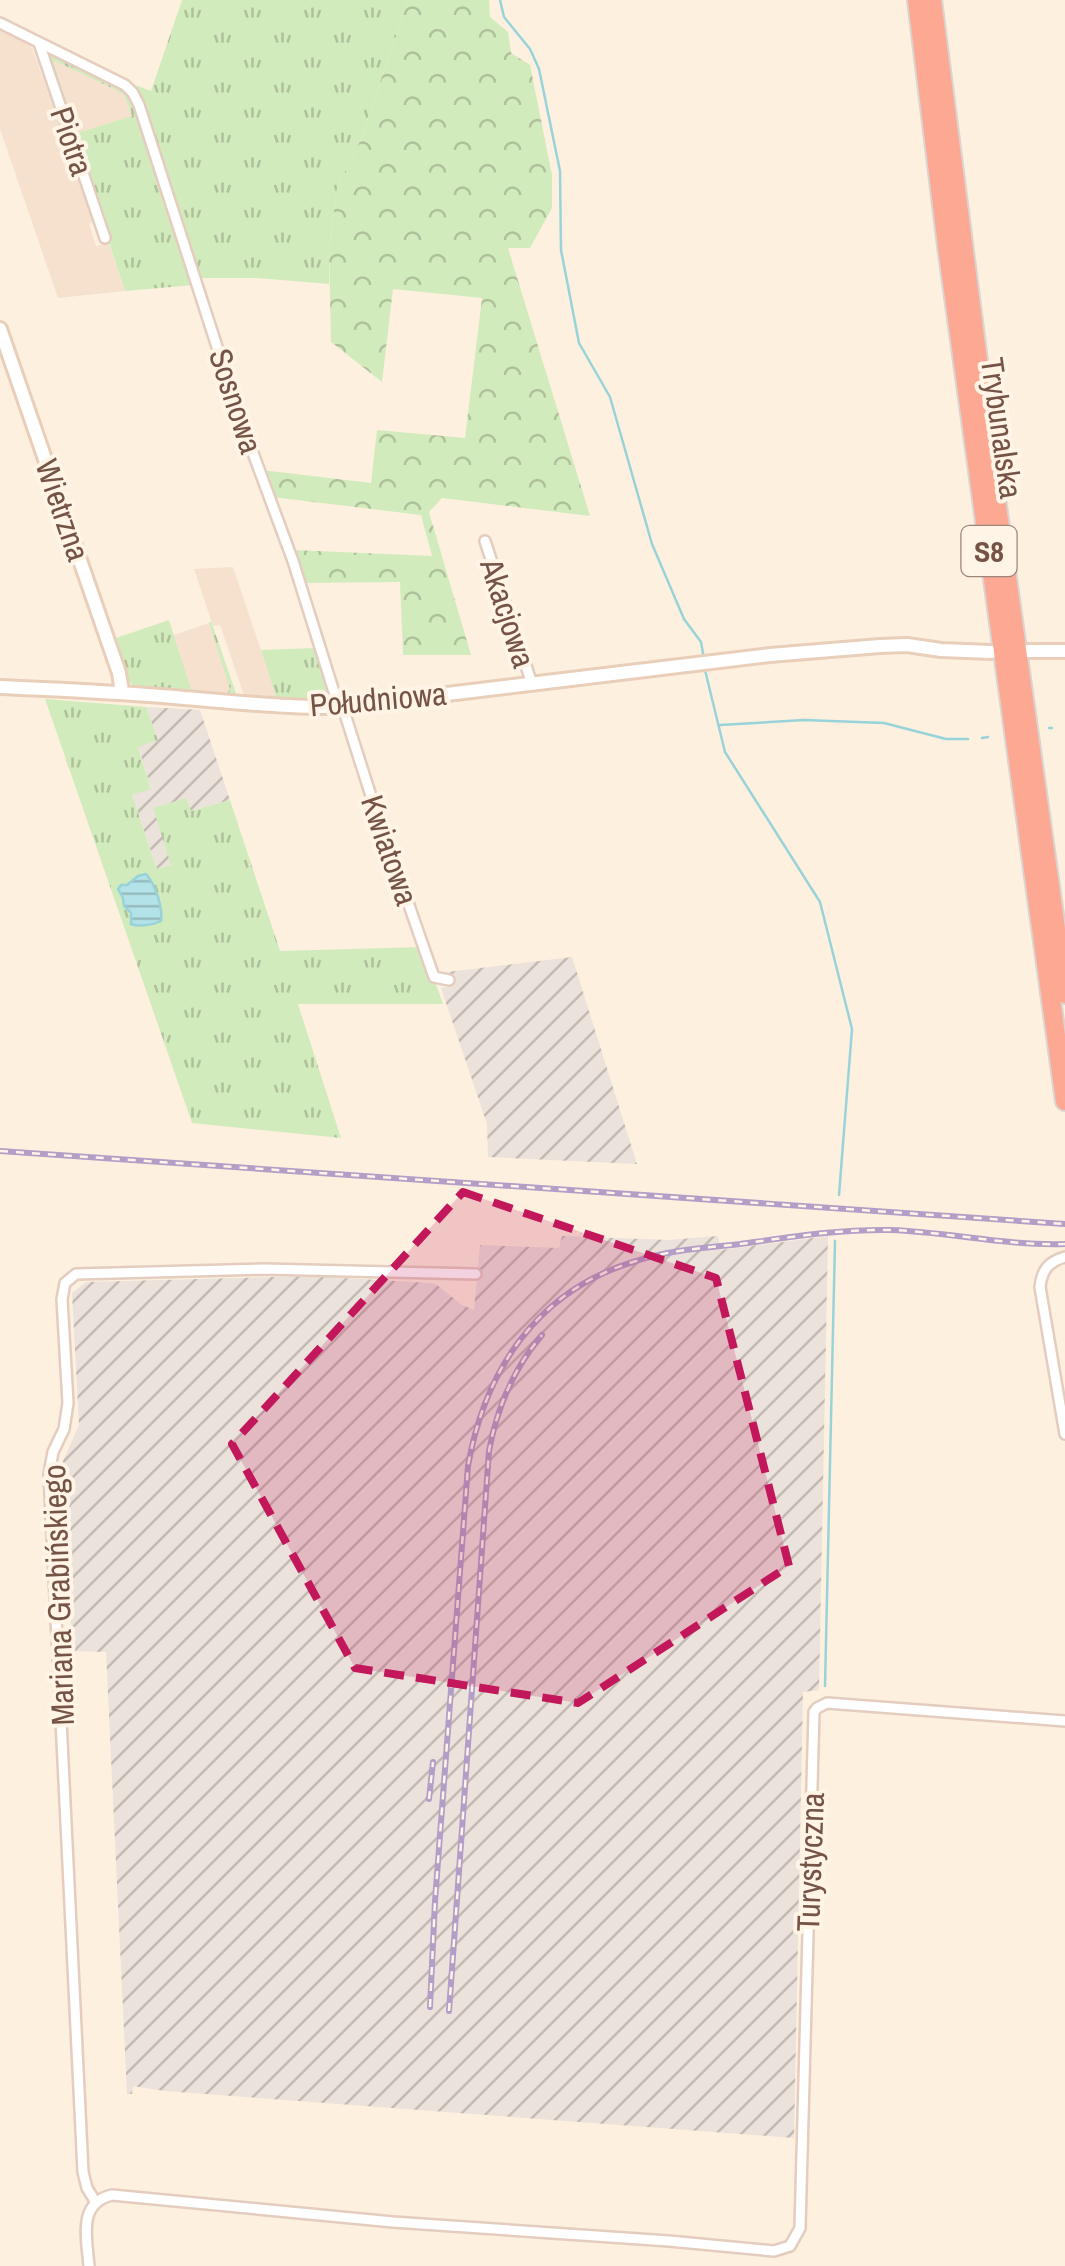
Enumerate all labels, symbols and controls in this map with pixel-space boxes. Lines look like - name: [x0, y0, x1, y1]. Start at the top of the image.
- street label: Piotra: [40, 101, 104, 181]
- street label: Sosnowa: [199, 343, 273, 459]
- street label: Trybunalska: [971, 355, 1033, 502]
- street label: Wietrzna: [26, 453, 101, 567]
- road number: S8: [962, 526, 1016, 576]
- street label: Akacjowa: [470, 552, 546, 673]
- street label: Południowa: [308, 672, 449, 726]
- street label: Kwiatowa: [351, 789, 429, 911]
- street label: Mariana Grabińskiego: [32, 1464, 84, 1726]
- street label: Turystyczna: [786, 1791, 834, 1932]

